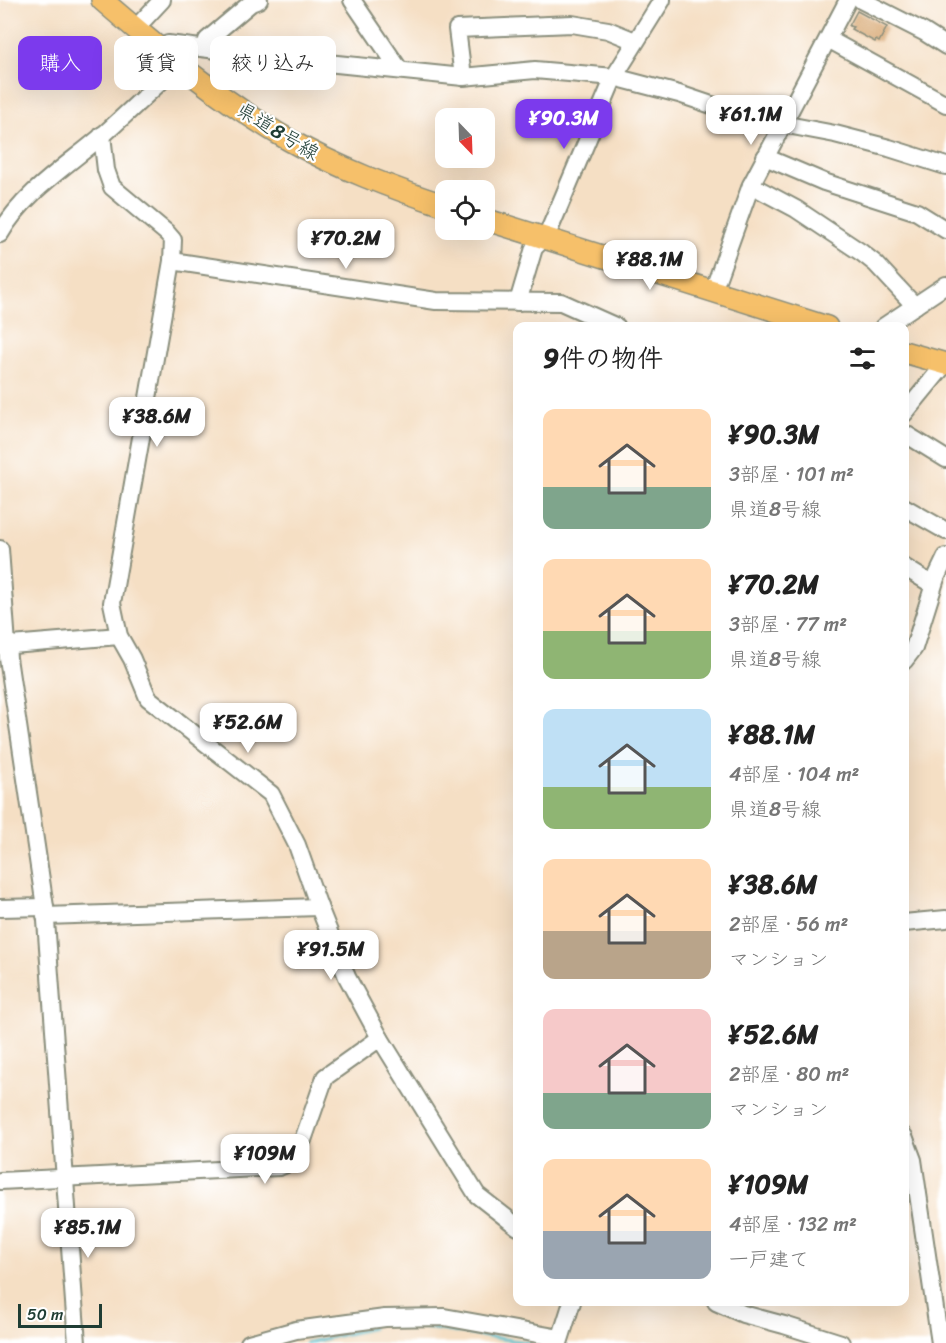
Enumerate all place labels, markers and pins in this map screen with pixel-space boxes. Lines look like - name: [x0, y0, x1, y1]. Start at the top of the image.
- pin: ¥61.1M: [702, 95, 800, 146]
- pin: ¥90.3M: [515, 99, 613, 150]
- pin: ¥70.2M: [297, 219, 395, 270]
- pin: ¥88.1M: [601, 240, 699, 291]
- pin: ¥38.6M: [108, 397, 206, 448]
- pin: ¥52.6M: [199, 703, 297, 754]
- pin: ¥91.5M: [282, 930, 380, 981]
- pin: ¥109M: [223, 1134, 307, 1185]
- pin: ¥85.1M: [39, 1208, 137, 1259]

